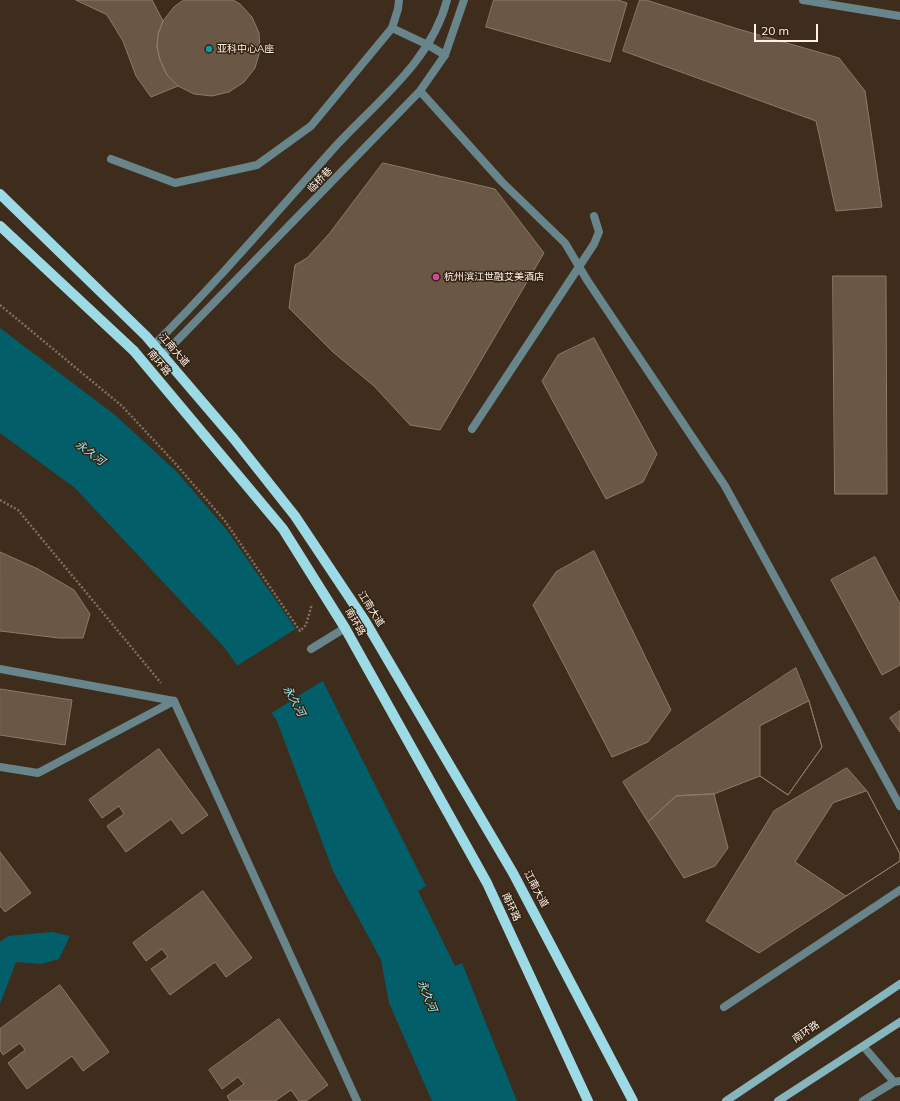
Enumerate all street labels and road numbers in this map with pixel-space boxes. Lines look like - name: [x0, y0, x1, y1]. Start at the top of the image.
- street label: 临桥巷: [305, 165, 335, 195]
- street label: 江南大道: [156, 331, 192, 369]
- street label: 南环路: [145, 348, 173, 378]
- street label: 江南大道: [355, 589, 387, 629]
- street label: 南环路: [342, 606, 368, 638]
- street label: 江南大道: [521, 869, 551, 909]
- street label: 南环路: [499, 891, 523, 923]
- street label: 南环路: [790, 1019, 822, 1045]

